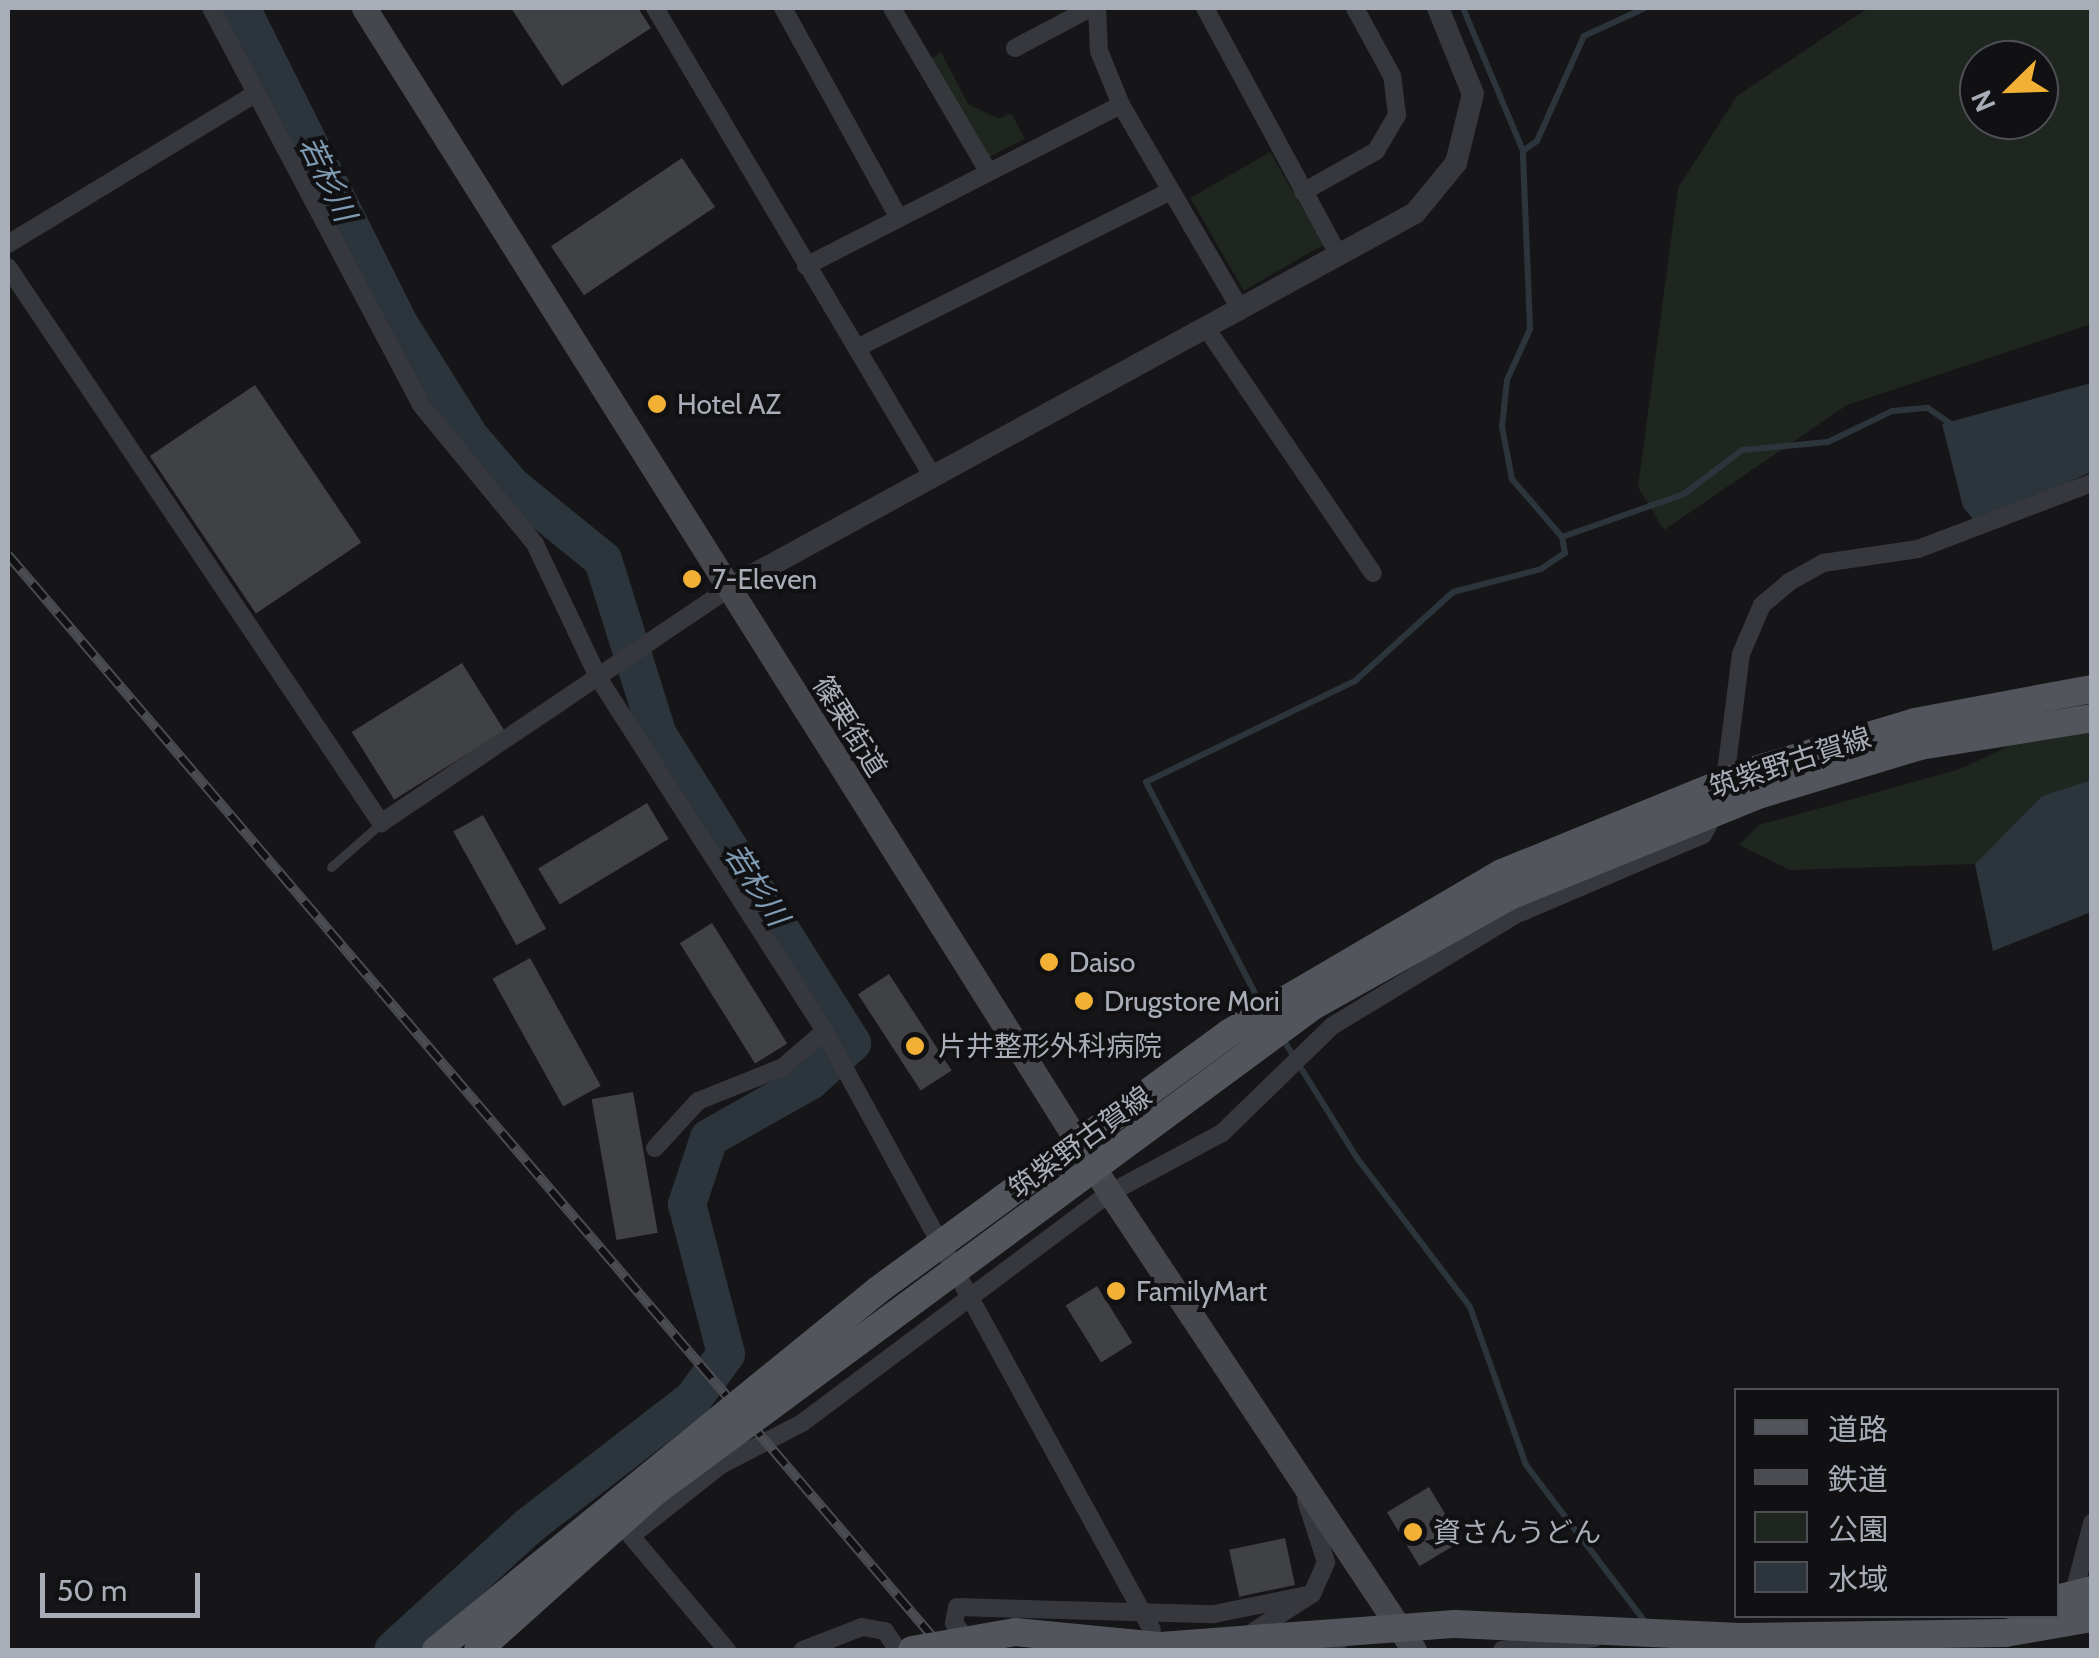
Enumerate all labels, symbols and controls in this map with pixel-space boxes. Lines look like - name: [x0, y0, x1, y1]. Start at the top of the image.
- north arrow: [1959, 40, 2059, 140]
- text: N: [1964, 85, 2003, 117]
- water label: 若杉川: [291, 131, 363, 227]
- place label: Hotel AZ: [677, 387, 781, 421]
- marker: Hotel AZ: [646, 393, 668, 415]
- place label: 7-Eleven: [712, 562, 817, 596]
- marker: 7-Eleven: [681, 568, 703, 590]
- street label: 篠栗街道: [806, 670, 894, 782]
- street label: 筑紫野古賀線: [1705, 720, 1875, 804]
- water label: 若杉川: [716, 837, 796, 933]
- place label: Daiso: [1069, 945, 1135, 979]
- marker: Daiso: [1038, 951, 1060, 973]
- place label: Drugstore Mori: [1104, 984, 1280, 1018]
- marker: Drugstore Mori: [1073, 990, 1095, 1012]
- place label: 片井整形外科病院: [938, 1029, 1162, 1063]
- marker: 片井整形外科病院: [902, 1033, 928, 1059]
- street label: 筑紫野古賀線: [1002, 1079, 1158, 1205]
- place label: FamilyMart: [1136, 1274, 1267, 1308]
- marker: FamilyMart: [1105, 1280, 1127, 1302]
- legend: [1734, 1388, 2059, 1618]
- text: 道路: [1828, 1411, 1888, 1448]
- text: 鉄道: [1828, 1461, 1888, 1498]
- text: 公園: [1828, 1511, 1888, 1548]
- place label: 資さんうどん: [1433, 1515, 1601, 1549]
- marker: 資さんうどん: [1402, 1521, 1424, 1543]
- scale bar: [45, 1553, 205, 1615]
- text: 水域: [1828, 1561, 1888, 1598]
- text: 50 m: [57, 1572, 127, 1609]

